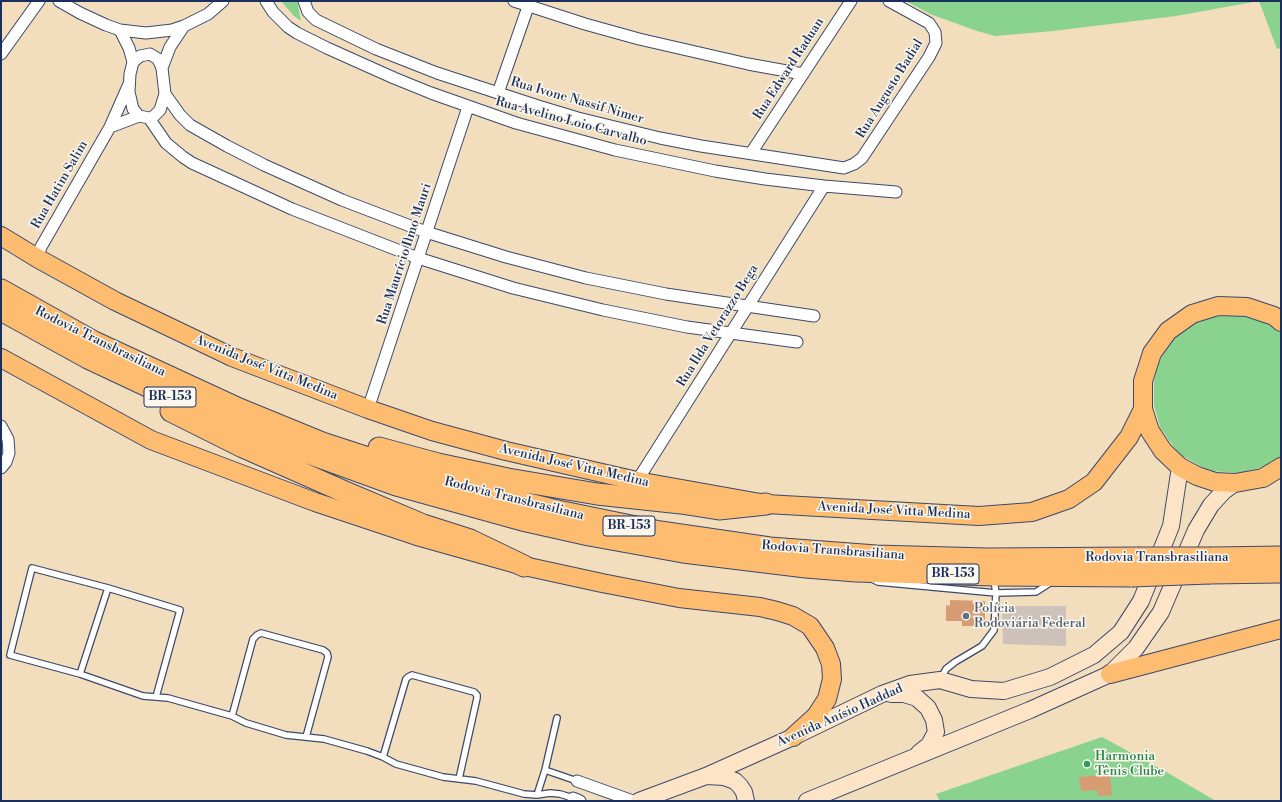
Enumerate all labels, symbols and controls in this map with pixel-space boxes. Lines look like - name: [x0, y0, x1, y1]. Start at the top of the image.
- street label: Rua Edward Raduan: [750, 15, 828, 123]
- street label: Rua Augusto Badial: [853, 37, 927, 141]
- street label: Rua Ivone Nassif Nimer: [509, 75, 645, 127]
- street label: Rua Avelino Loio Carvalho: [493, 94, 649, 150]
- street label: Rua Hatim Salim: [28, 138, 92, 232]
- street label: Rua Maurício Ilmo Mauri: [375, 181, 435, 327]
- street label: Rua Ilda Vetorazzo Bega: [674, 262, 762, 390]
- street label: Rodovia Transbrasiliana: [32, 304, 168, 380]
- street label: Avenida José Vitta Medina: [192, 332, 340, 404]
- road number: BR-153: [144, 387, 196, 407]
- street label: Avenida José Vitta Medina: [498, 441, 650, 491]
- street label: Rodovia Transbrasiliana: [443, 474, 585, 524]
- street label: Avenida José Vitta Medina: [817, 499, 971, 523]
- road number: BR-153: [603, 516, 655, 536]
- street label: Rodovia Transbrasiliana: [761, 538, 905, 564]
- street label: Rodovia Transbrasiliana: [1085, 550, 1229, 566]
- road number: BR-153: [927, 564, 979, 584]
- place label: Polícia Rodoviária Federal: [974, 601, 1086, 632]
- marker: Polícia Rodoviária Federal: [961, 611, 971, 621]
- street label: Avenida Anísio Haddad: [775, 681, 905, 751]
- place label: Harmonia Tênis Clube: [1095, 749, 1164, 780]
- marker: Harmonia Tênis Clube: [1082, 759, 1092, 769]

